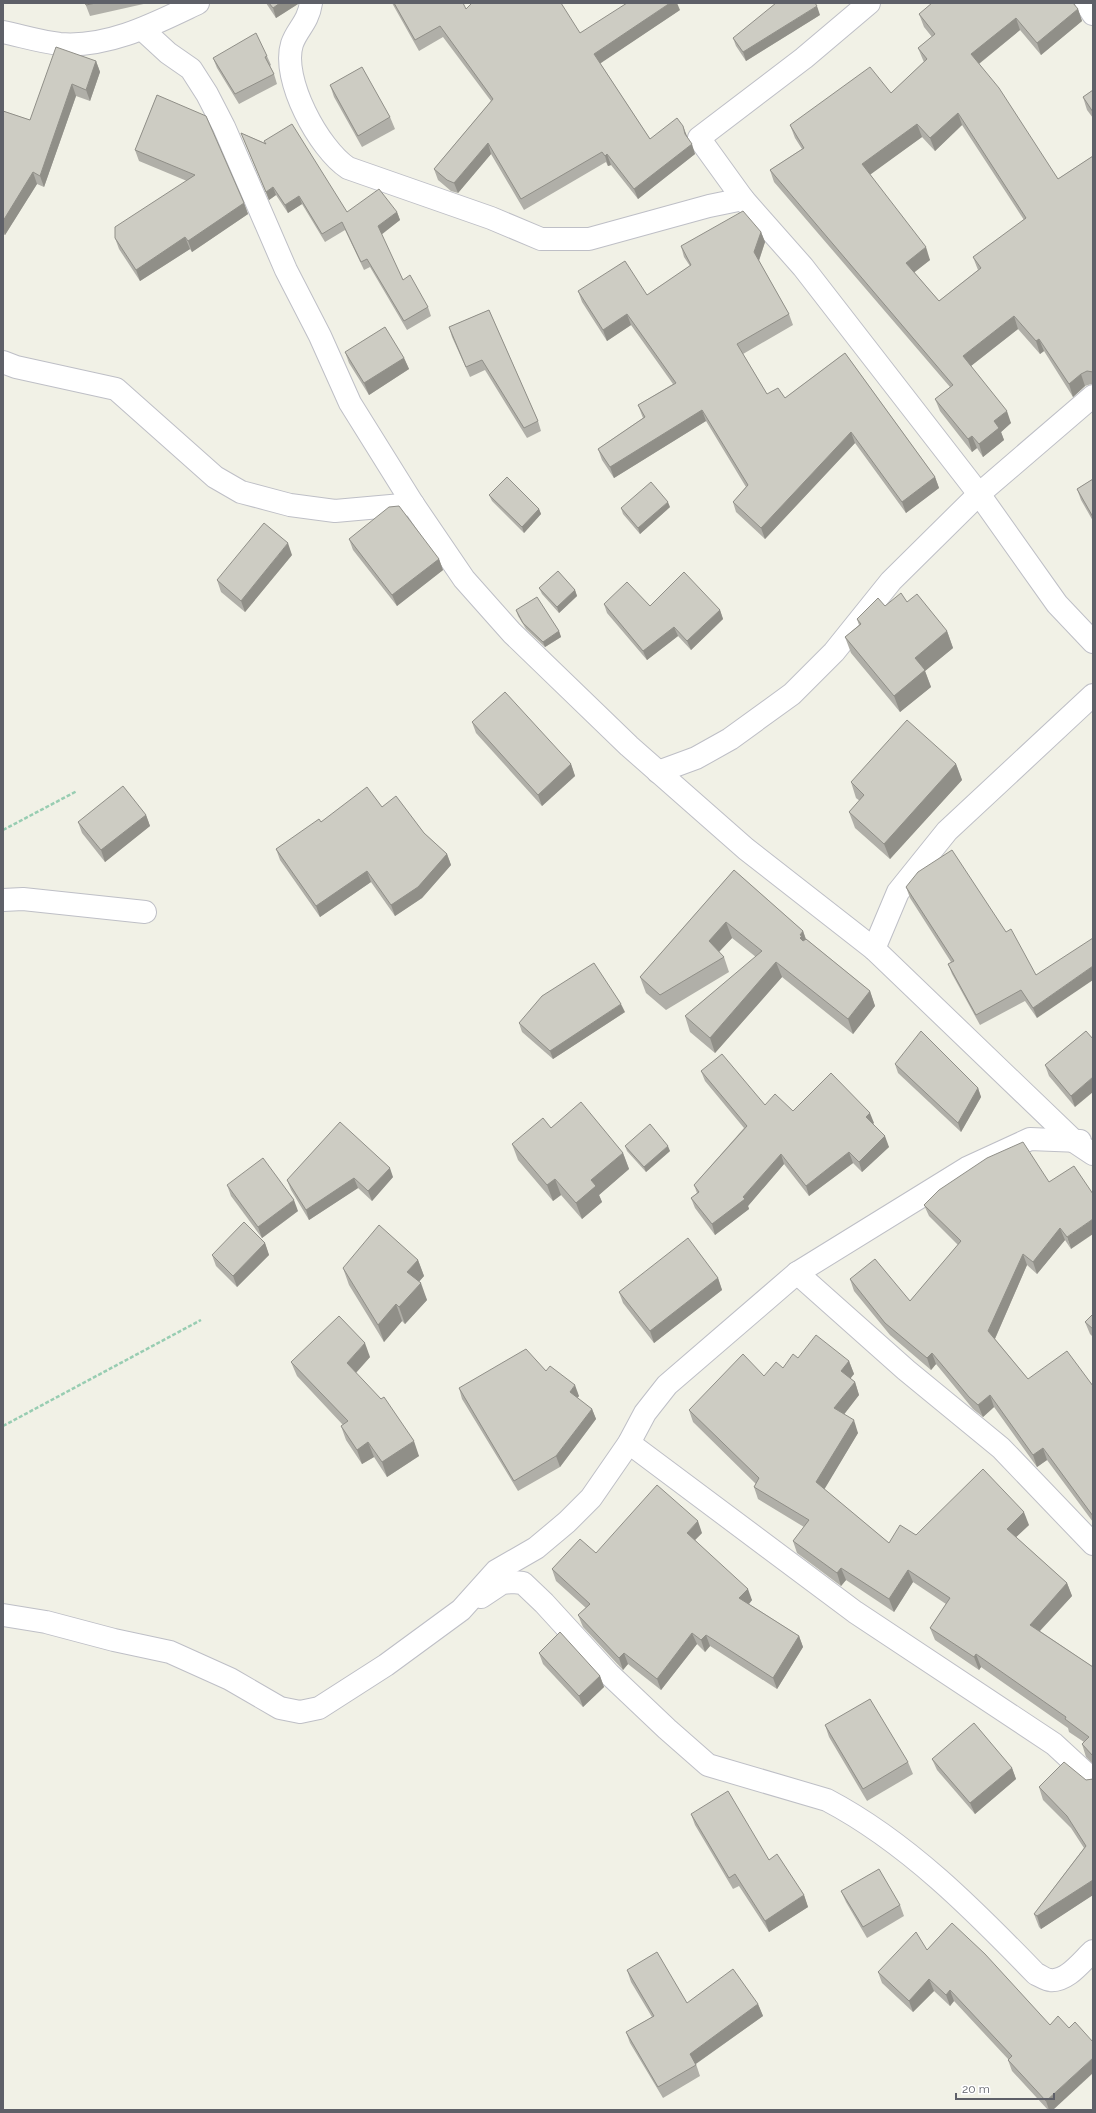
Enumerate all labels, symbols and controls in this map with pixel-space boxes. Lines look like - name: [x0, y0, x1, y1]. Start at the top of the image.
- scale bar: [956, 2075, 1054, 2101]
- text: 20 m: [962, 2082, 990, 2096]

